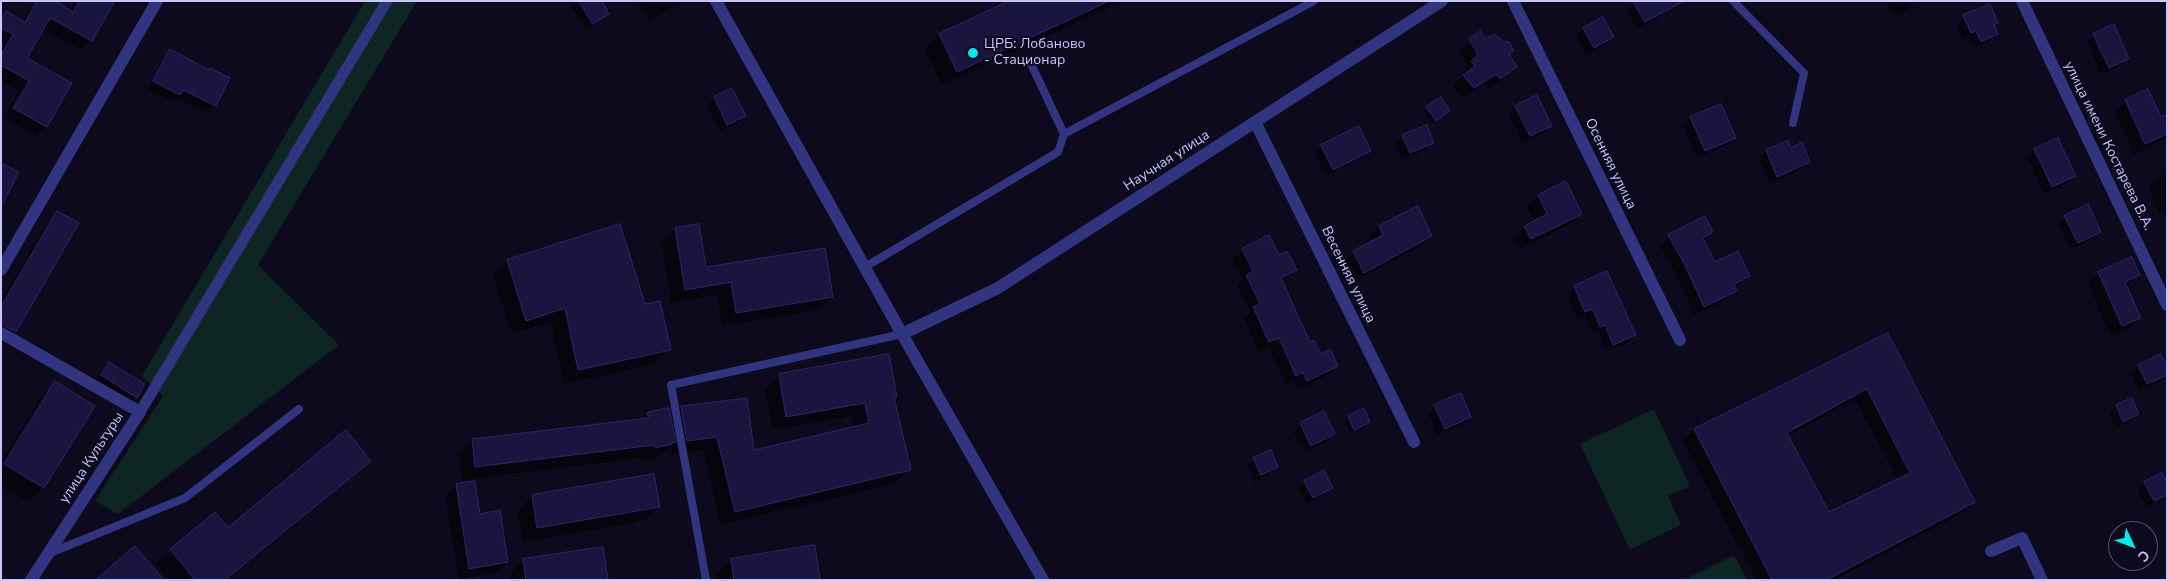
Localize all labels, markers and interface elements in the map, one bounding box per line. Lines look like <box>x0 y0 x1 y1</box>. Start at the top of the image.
place label: ЦРБ: Лобаново - Стационар <box>984 37 1085 70</box>
marker: ЦРБ: Лобаново - Стационар <box>966 46 980 60</box>
street label: улица имени Костарева В.А. <box>2060 59 2156 233</box>
street label: Осенняя улица <box>1581 116 1639 212</box>
street label: Научная улица <box>1121 127 1213 195</box>
street label: Весенняя улица <box>1317 224 1379 326</box>
street label: улица Культуры <box>56 409 128 507</box>
north arrow <box>2108 521 2158 571</box>
text: С <box>2133 546 2154 566</box>

